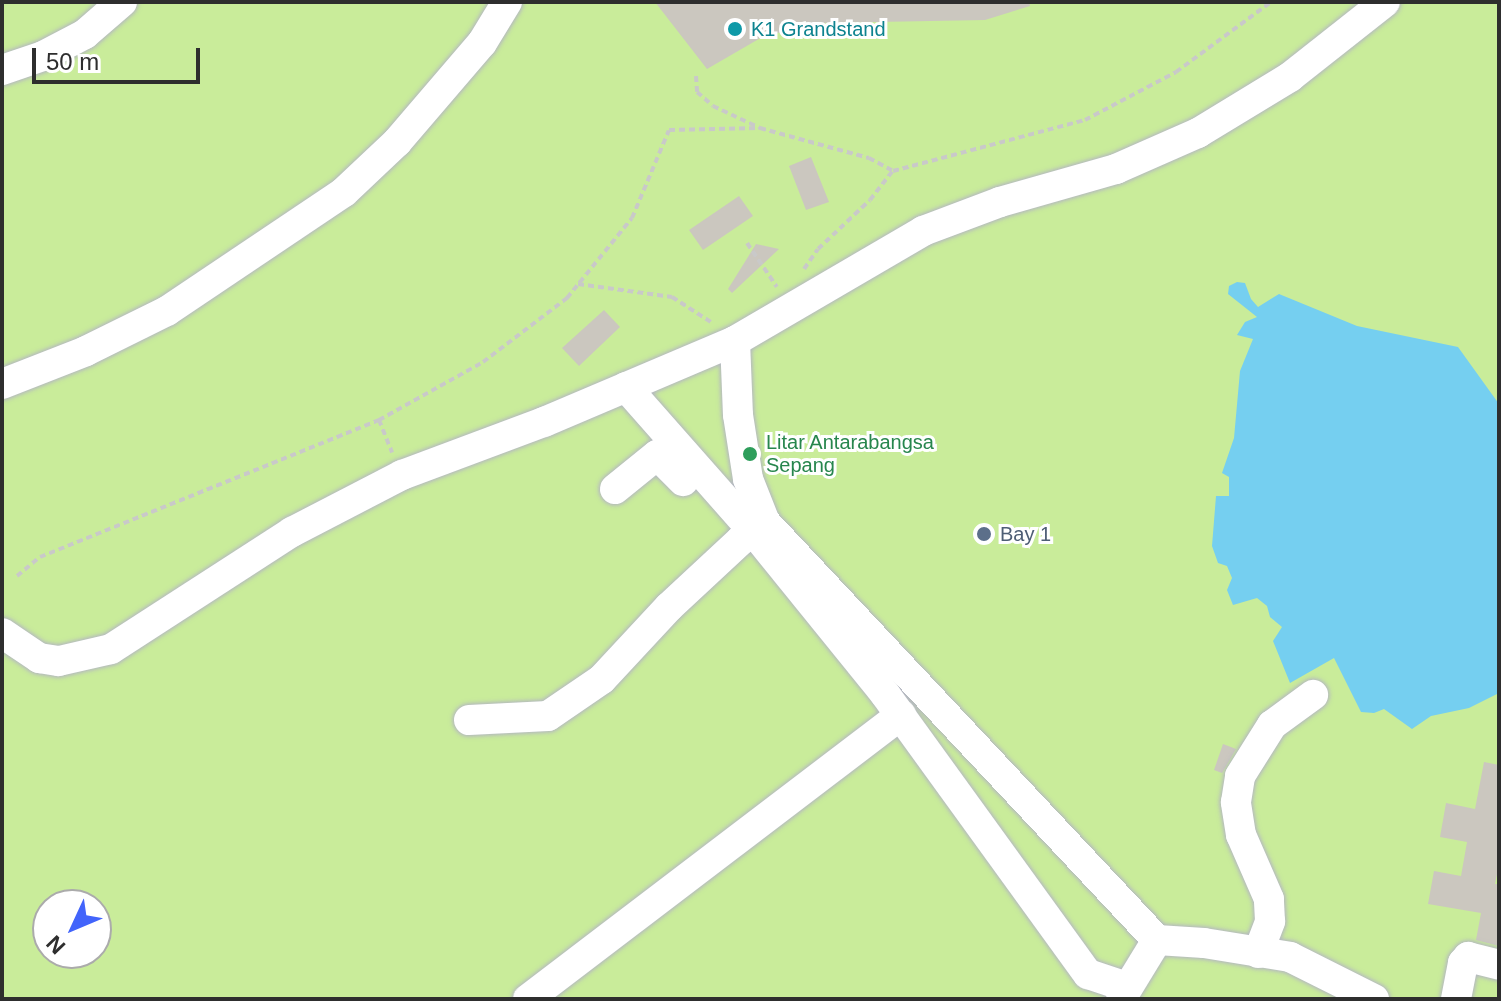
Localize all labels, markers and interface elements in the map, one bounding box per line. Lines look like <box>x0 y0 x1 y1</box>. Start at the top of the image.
place label: K1 Grandstand <box>751 17 886 41</box>
marker: K1 Grandstand <box>726 20 744 38</box>
scale bar <box>36 32 204 82</box>
text: 50 m <box>46 48 99 75</box>
place label: Litar Antarabangsa Sepang <box>766 430 935 477</box>
marker: Litar Antarabangsa Sepang <box>741 445 759 463</box>
place label: Bay 1 <box>1000 522 1051 546</box>
marker: Bay 1 <box>975 525 993 543</box>
north arrow <box>32 889 112 969</box>
text: N <box>41 930 70 959</box>

